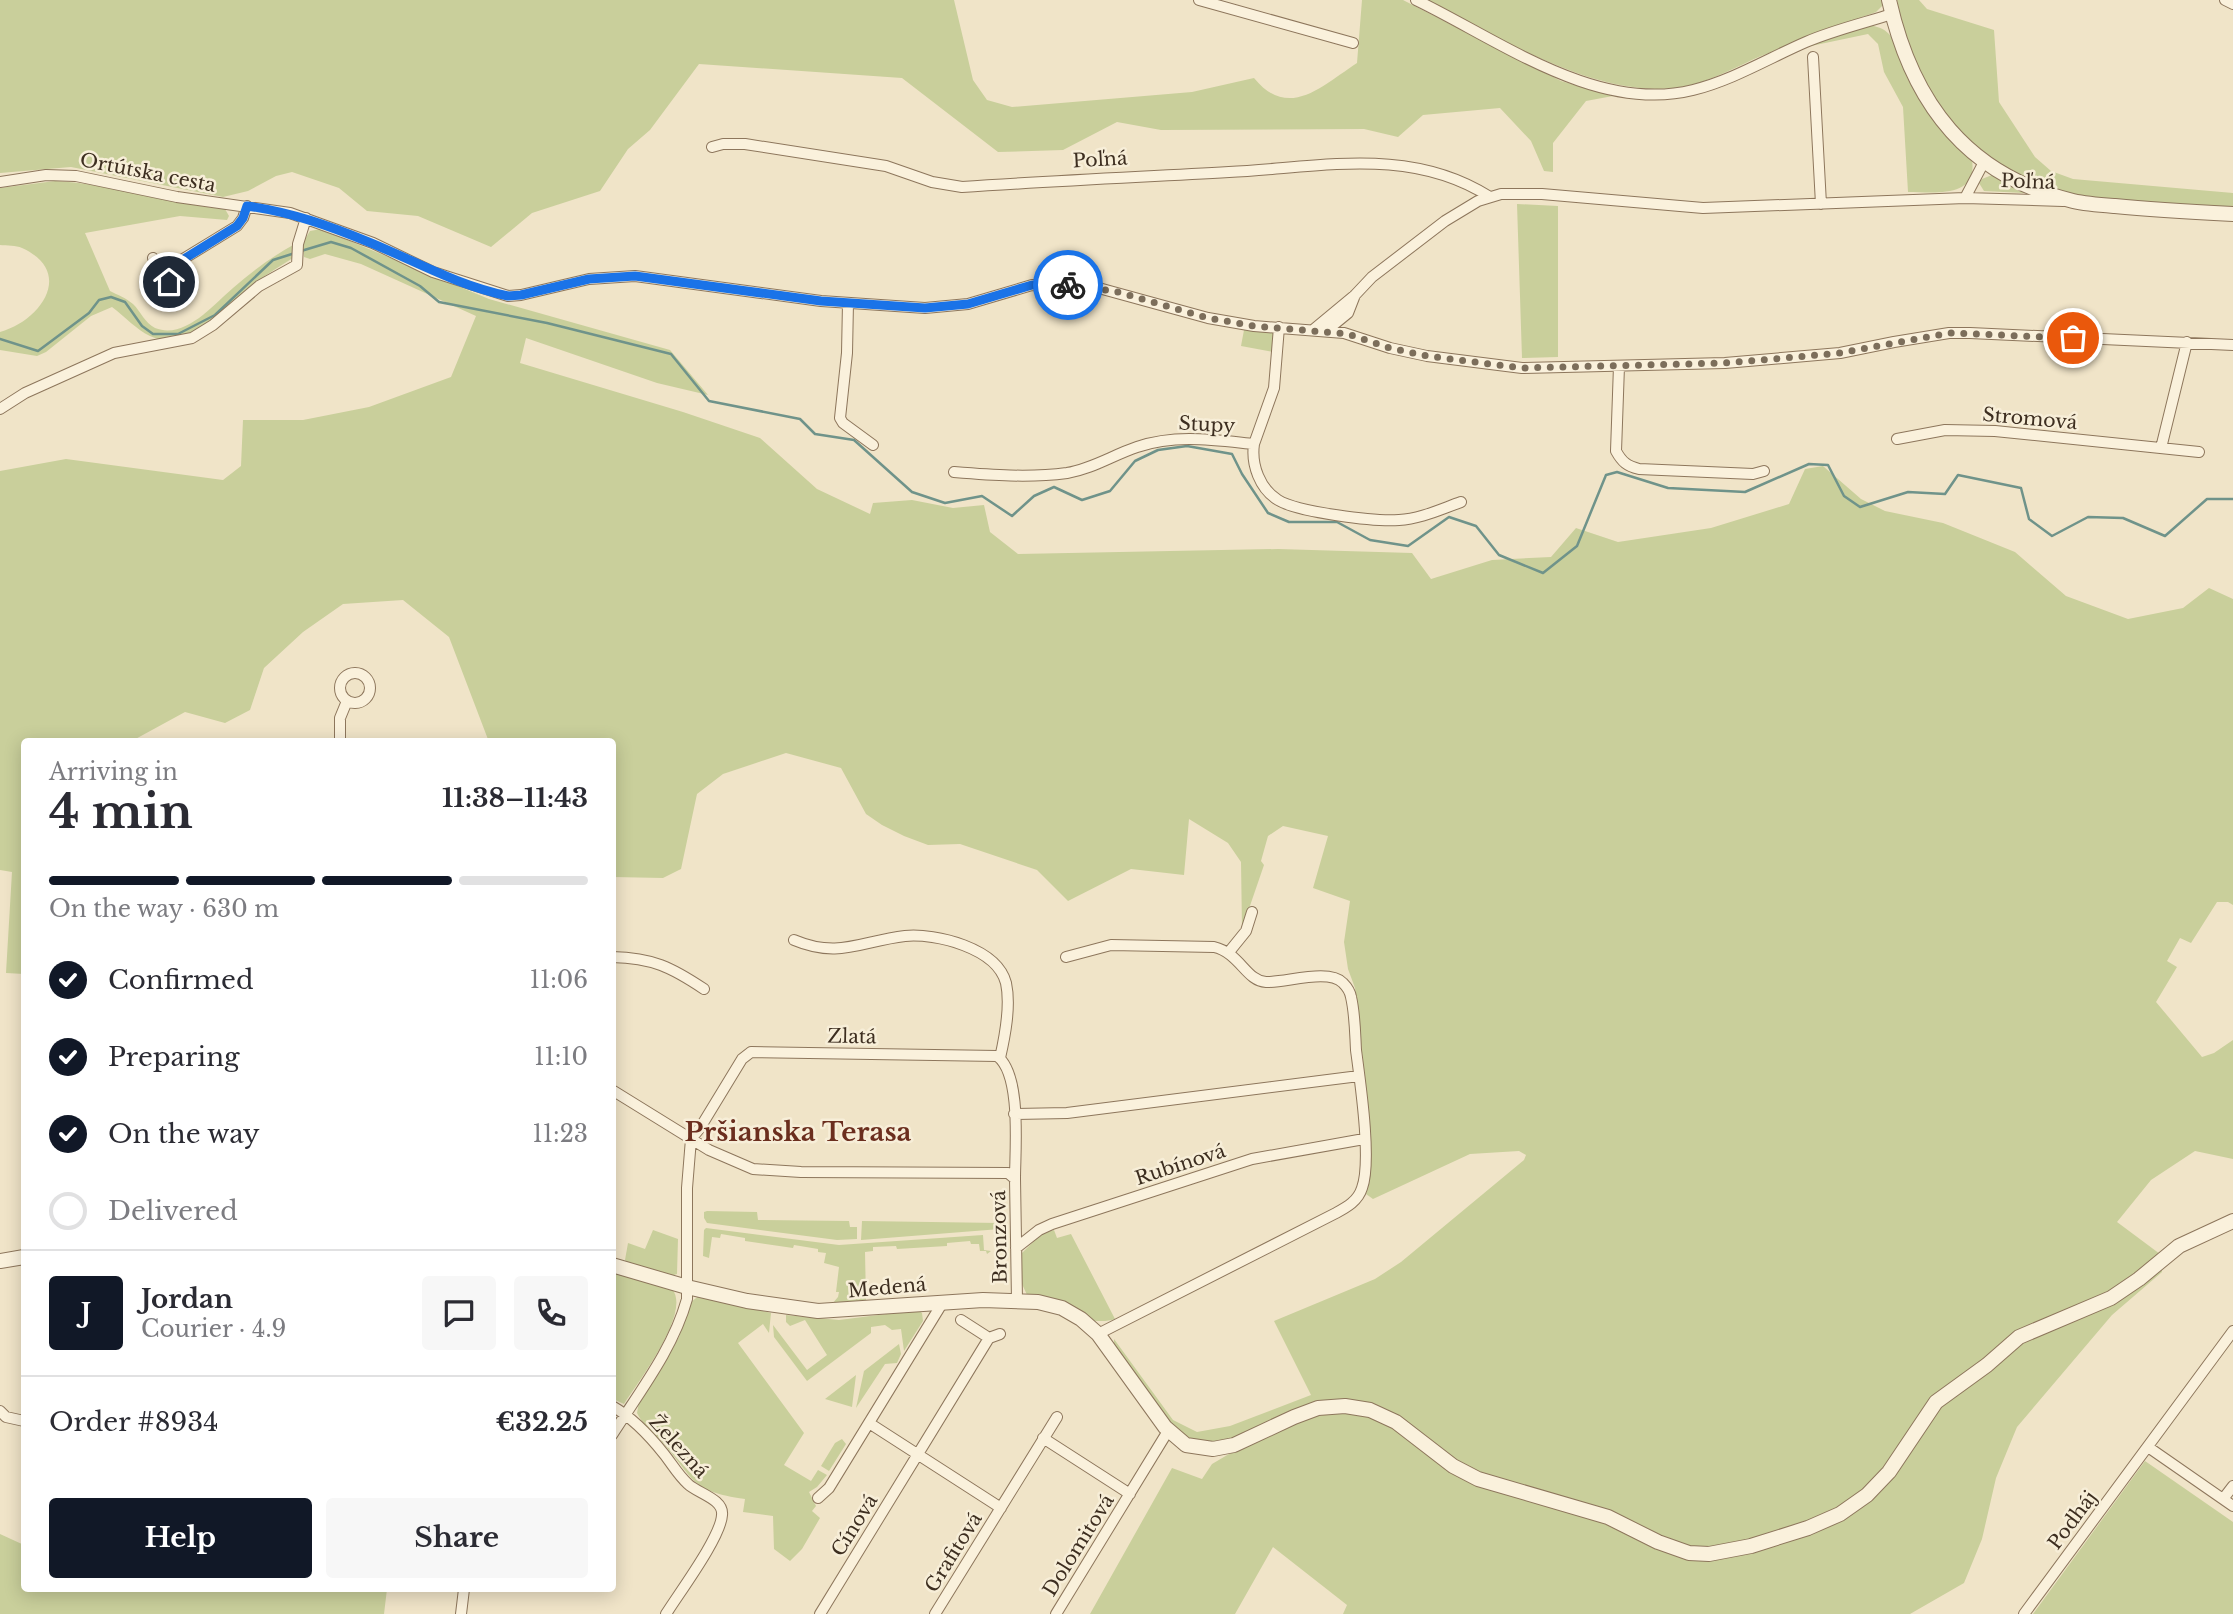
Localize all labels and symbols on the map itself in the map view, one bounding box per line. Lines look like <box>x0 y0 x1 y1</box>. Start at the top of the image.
street label: Poľná <box>1072 147 1128 172</box>
street label: Ortútska cesta <box>78 148 218 197</box>
street label: Poľná <box>2000 169 2056 194</box>
courier <box>1033 250 1103 320</box>
pin <box>139 252 199 312</box>
pin <box>2043 308 2103 368</box>
street label: Stromová <box>1982 403 2079 434</box>
street label: Stupy <box>1178 412 1236 437</box>
street label: Zlatá <box>827 1025 877 1048</box>
district label: Pršianska Terasa <box>685 1116 912 1148</box>
street label: Rubínová <box>1132 1139 1229 1190</box>
street label: Bronzová <box>987 1190 1012 1284</box>
street label: Medená <box>847 1273 928 1302</box>
street label: Železná <box>644 1410 713 1483</box>
street label: Podháj <box>2043 1487 2102 1554</box>
street label: Cínová <box>826 1490 883 1561</box>
street label: Dolomitová <box>1038 1490 1119 1600</box>
street label: Grafitová <box>920 1508 987 1596</box>

